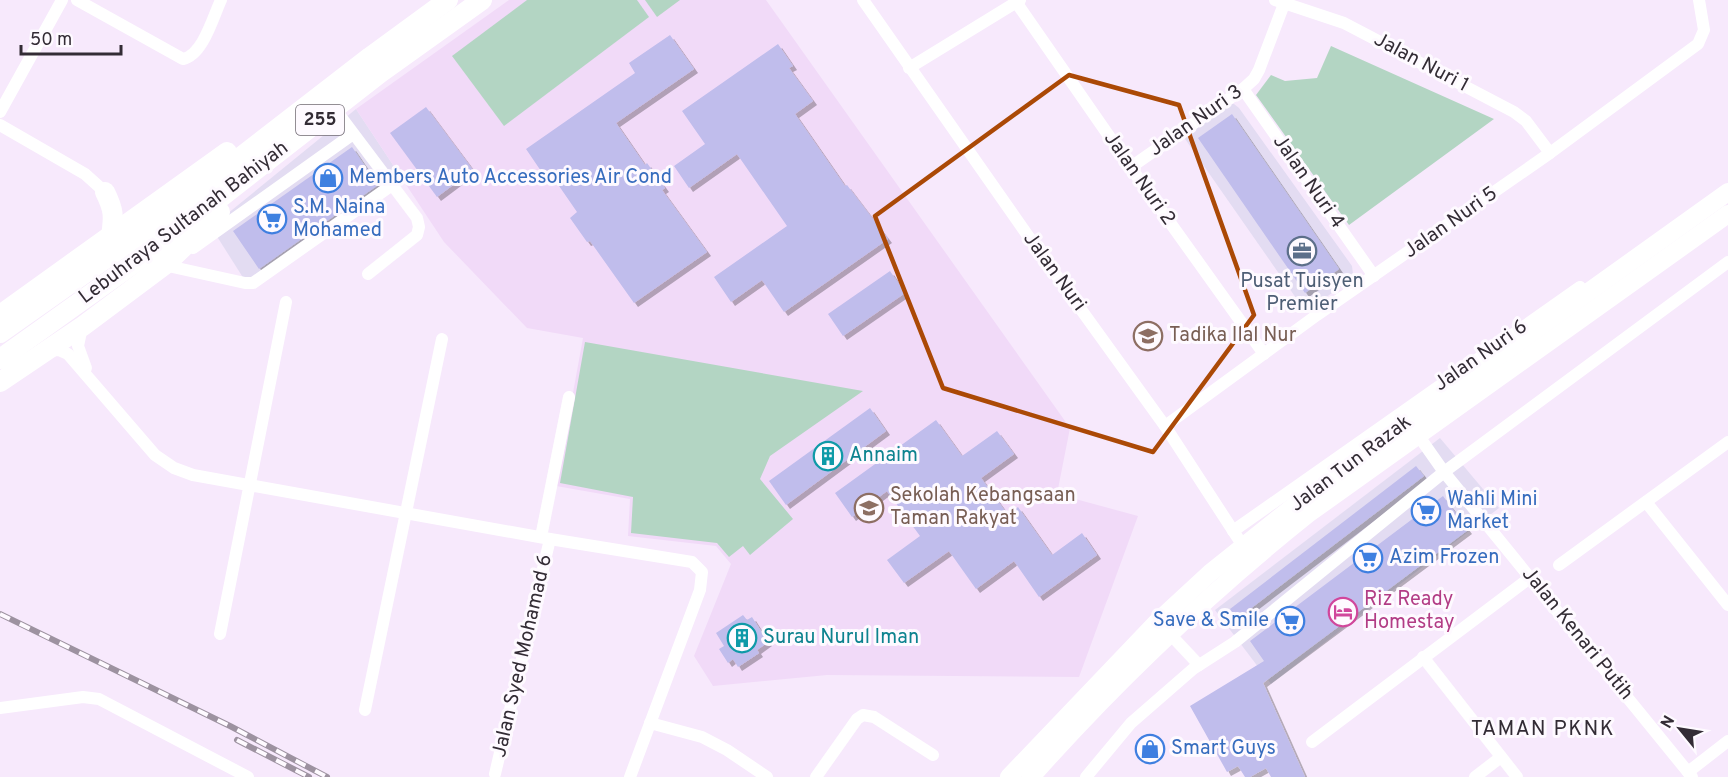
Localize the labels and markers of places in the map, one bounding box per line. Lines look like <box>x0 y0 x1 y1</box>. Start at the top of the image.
shop icon: Members Auto Accessories Air Cond <box>312 162 344 194</box>
place label: Members Auto Accessories Air Cond <box>349 165 672 191</box>
place label: S.M. Naina Mohamed <box>293 195 385 244</box>
supermarket icon: S.M. Naina Mohamed <box>256 203 288 235</box>
office icon: Pusat Tuisyen Premier <box>1286 235 1318 267</box>
place label: Pusat Tuisyen Premier <box>1240 269 1364 318</box>
school or university icon: Tadika Ilal Nur <box>1132 320 1164 352</box>
place label: Tadika Ilal Nur <box>1169 323 1297 349</box>
building icon: Annaim <box>812 440 844 472</box>
place label: Annaim <box>849 443 918 469</box>
place label: Sekolah Kebangsaan Taman Rakyat <box>890 483 1076 532</box>
place label: Wahli Mini Market <box>1447 487 1538 536</box>
school or university icon: Sekolah Kebangsaan Taman Rakyat <box>853 492 885 524</box>
supermarket icon: Wahli Mini Market <box>1410 495 1442 527</box>
supermarket icon: Azim Frozen <box>1352 542 1384 574</box>
place label: Azim Frozen <box>1389 545 1500 571</box>
place label: Riz Ready Homestay <box>1364 587 1455 636</box>
hotel icon: Riz Ready Homestay <box>1327 596 1359 628</box>
supermarket icon: Save & Smile <box>1274 605 1306 637</box>
place label: Save & Smile <box>1153 608 1269 634</box>
building icon: Surau Nurul Iman <box>726 622 758 654</box>
place label: Surau Nurul Iman <box>763 625 919 651</box>
shop icon: Smart Guys <box>1134 733 1166 765</box>
place label: Smart Guys <box>1171 736 1276 762</box>

